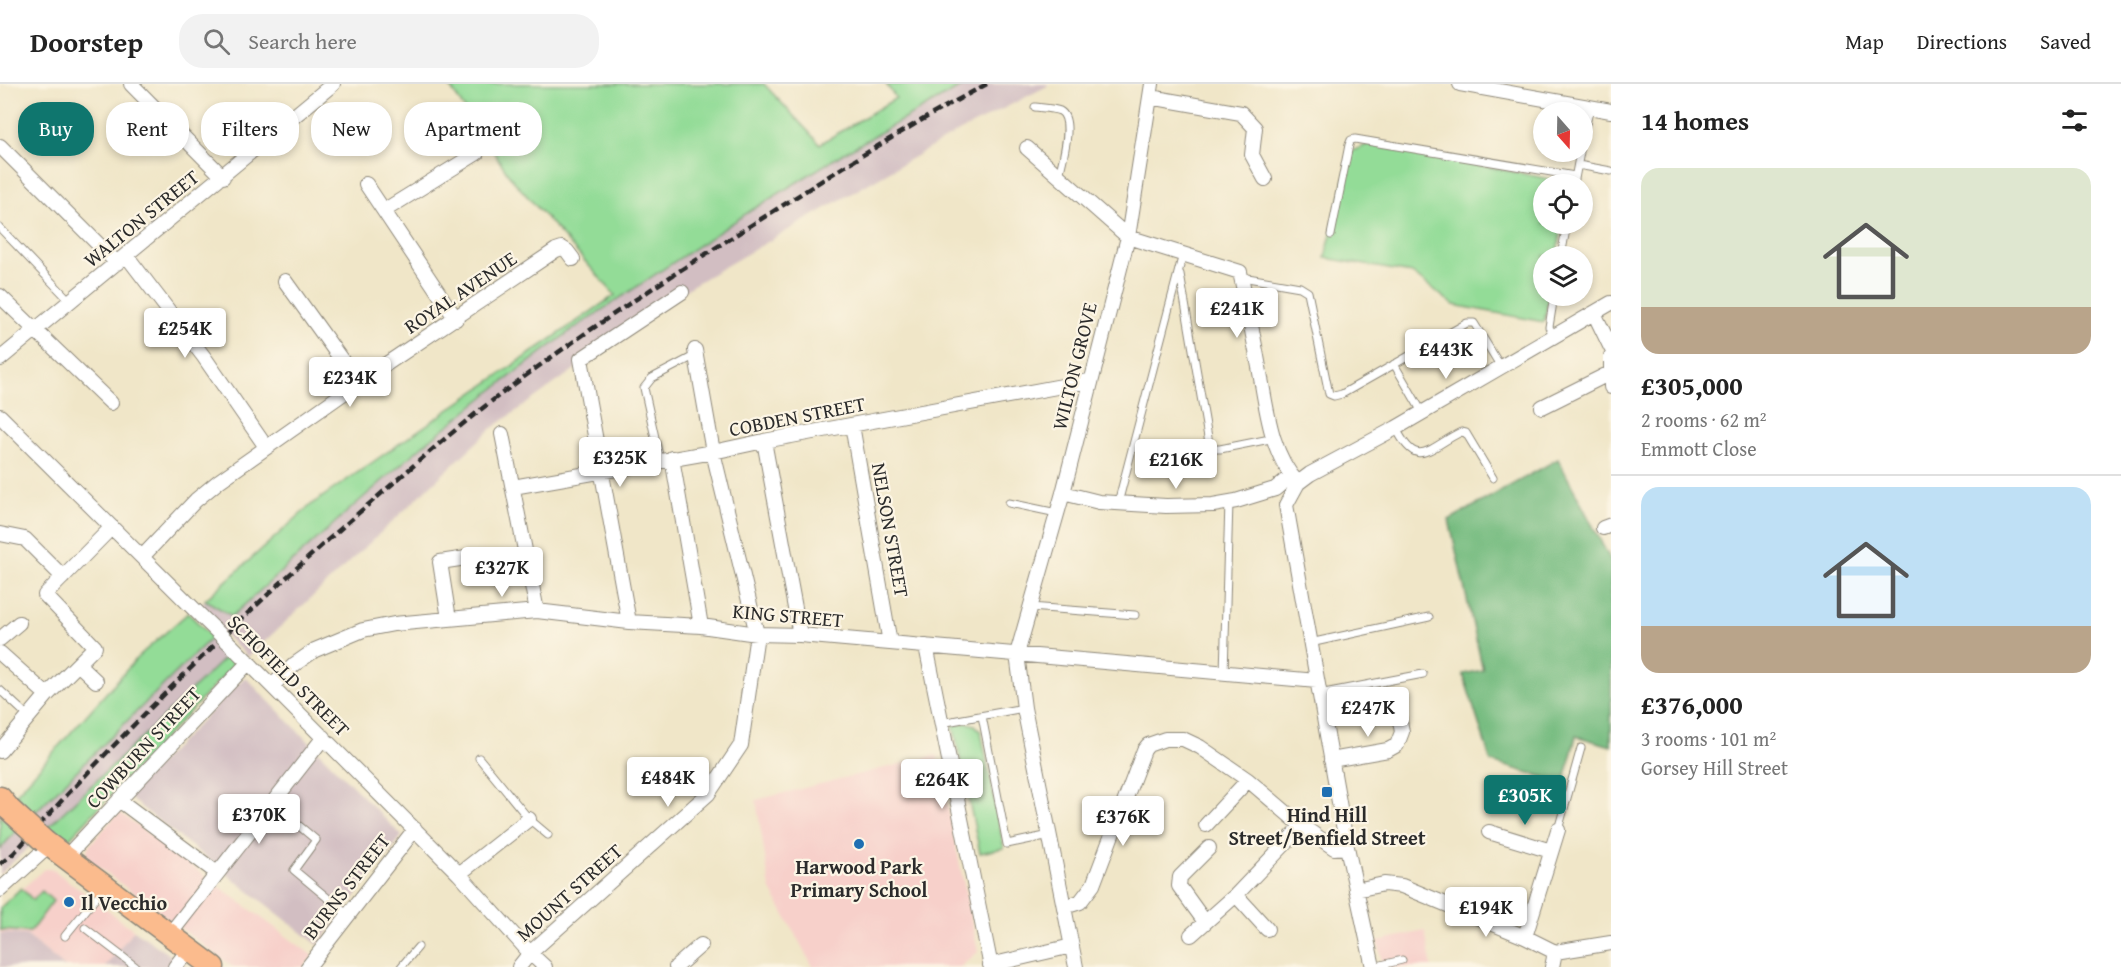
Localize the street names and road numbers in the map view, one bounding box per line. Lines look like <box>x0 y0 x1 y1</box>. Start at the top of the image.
street label: WALTON STREET <box>77 162 205 274</box>
street label: ROYAL AVENUE <box>398 244 522 340</box>
street label: WILTON GROVE <box>1044 299 1104 433</box>
street label: COBDEN STREET <box>726 389 868 443</box>
street label: NELSON STREET <box>865 460 917 600</box>
street label: KING STREET <box>731 596 845 634</box>
street label: SCHOFIELD STREET <box>221 607 357 743</box>
street label: COWBURN STREET <box>79 680 207 814</box>
street label: BURNS STREET <box>295 827 397 945</box>
street label: MOUNT STREET <box>509 836 629 948</box>

